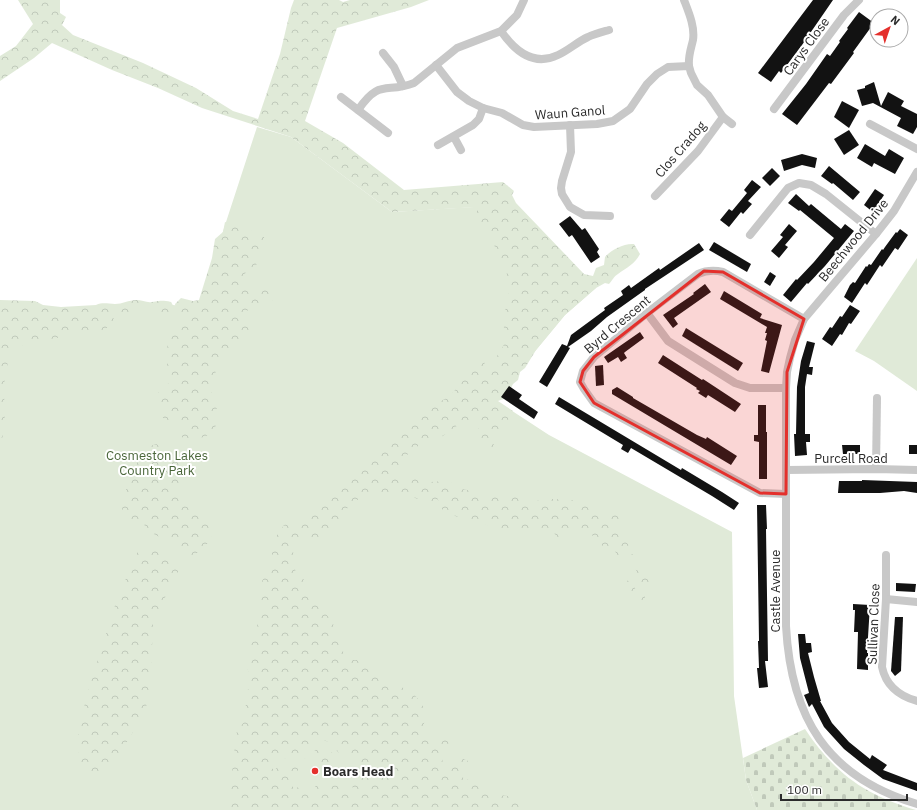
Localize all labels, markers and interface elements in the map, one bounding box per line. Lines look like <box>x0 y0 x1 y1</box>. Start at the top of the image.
north arrow <box>869 8 909 48</box>
text: N <box>888 12 903 28</box>
street label: Carys Close <box>780 14 833 79</box>
street label: Waun Ganol <box>534 102 606 123</box>
street label: Clos Cradog <box>651 117 710 181</box>
street label: Beechwood Drive <box>815 195 892 285</box>
street label: Byrd Crescent <box>580 292 654 357</box>
park label: Cosmeston Lakes Country Park <box>106 447 208 479</box>
street label: Purcell Road <box>814 450 888 467</box>
street label: Castle Avenue <box>767 550 784 632</box>
street label: Sullivan Close <box>864 583 883 665</box>
place label: Boars Head <box>323 763 393 780</box>
marker: Boars Head <box>310 766 320 776</box>
scale bar <box>781 776 907 802</box>
text: 100 m <box>787 782 822 797</box>

